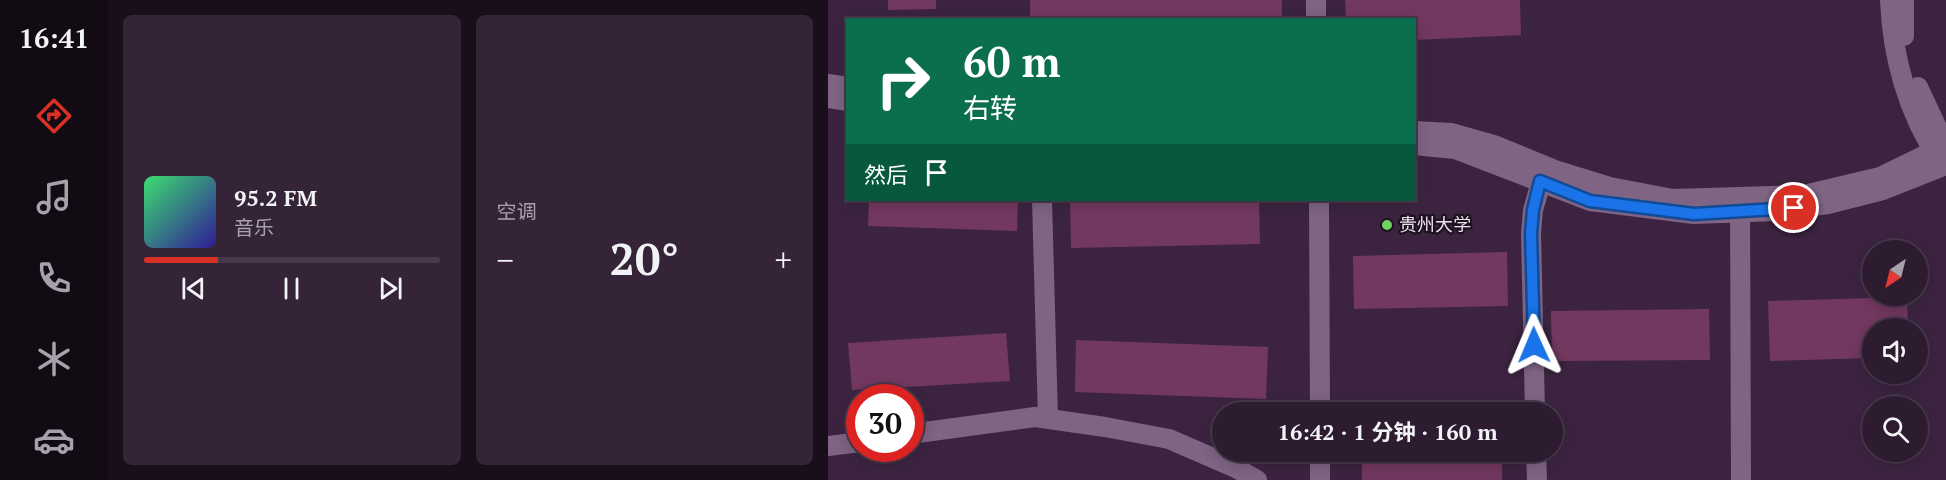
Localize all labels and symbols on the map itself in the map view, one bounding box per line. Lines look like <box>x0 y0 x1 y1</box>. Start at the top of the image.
pin <box>1768 182 1819 233</box>
place label: 贵州大学 <box>1399 212 1471 236</box>
marker: 贵州大学 <box>1380 218 1394 232</box>
north arrow <box>1862 240 1928 306</box>
position arrow <box>1502 313 1566 377</box>
speed limit sign: 30 <box>846 384 924 462</box>

